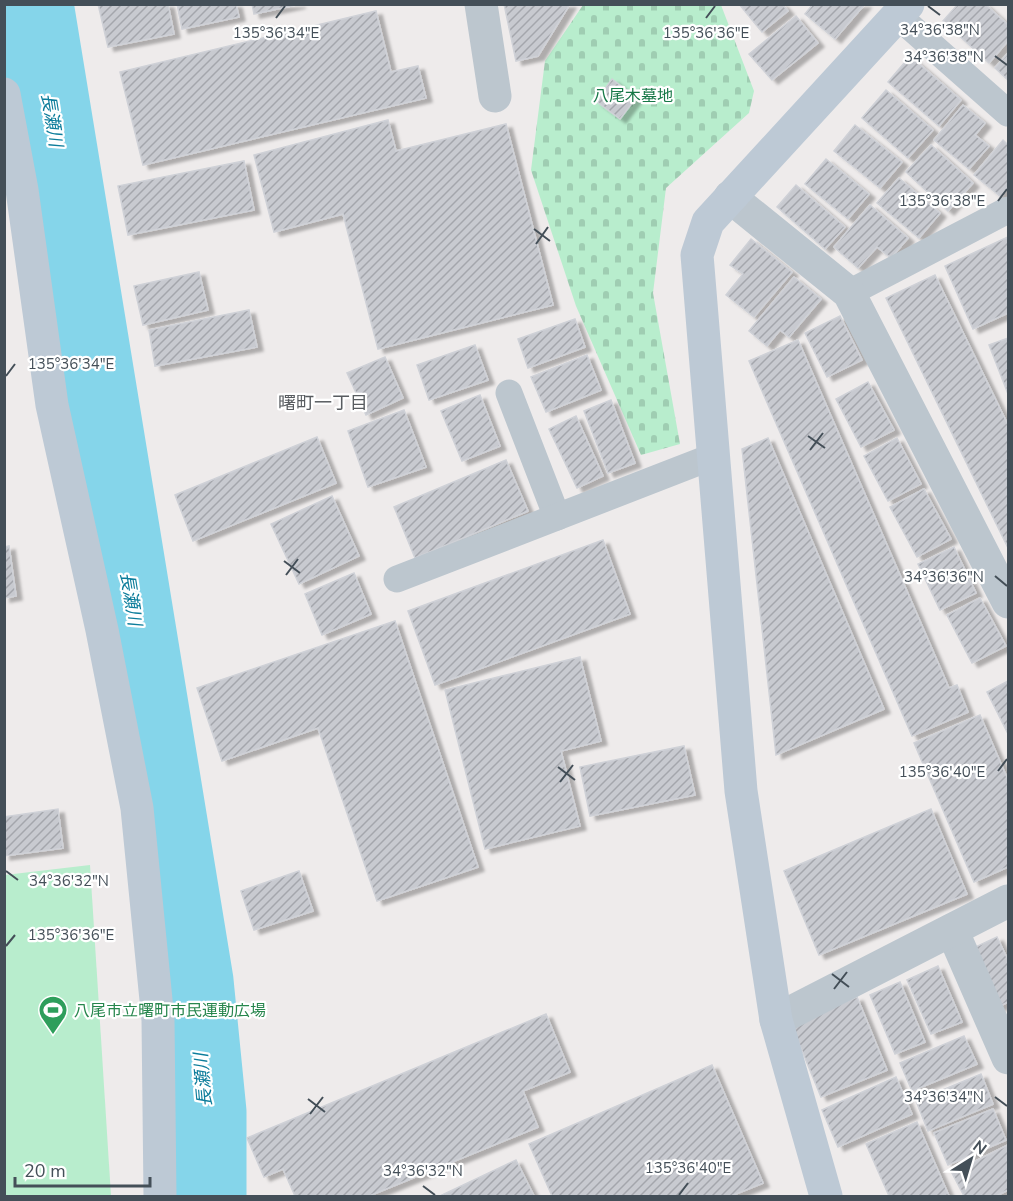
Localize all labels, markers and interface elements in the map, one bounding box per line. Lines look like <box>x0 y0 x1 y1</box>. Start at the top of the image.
text: 34°36'38"N <box>900 20 980 40</box>
text: 135°36'34"E <box>233 23 319 43</box>
text: 135°36'36"E <box>663 23 749 43</box>
text: 34°36'38"N <box>904 47 984 67</box>
park label: 八尾木墓地 <box>593 85 673 107</box>
water label: 長瀬川 <box>36 91 68 151</box>
text: 135°36'38"E <box>899 191 985 211</box>
text: 135°36'34"E <box>28 354 114 374</box>
district label: 曙町一丁目 <box>278 391 368 415</box>
text: 34°36'36"N <box>904 567 984 587</box>
water label: 長瀬川 <box>115 570 147 630</box>
text: 135°36'40"E <box>899 762 985 782</box>
text: 34°36'32"N <box>29 871 109 891</box>
text: 135°36'36"E <box>28 925 114 945</box>
sports icon: 八尾市立曙町市民運動広場 <box>37 994 69 1036</box>
place label: 八尾市立曙町市民運動広場 <box>74 1000 266 1022</box>
water label: 長瀬川 <box>189 1050 217 1108</box>
text: 34°36'34"N <box>904 1087 984 1107</box>
north arrow <box>941 1129 1001 1189</box>
text: N <box>968 1135 991 1160</box>
scale bar <box>15 1150 150 1188</box>
text: 135°36'40"E <box>645 1158 731 1178</box>
text: 20 m <box>24 1159 66 1183</box>
text: 34°36'32"N <box>383 1161 463 1181</box>

